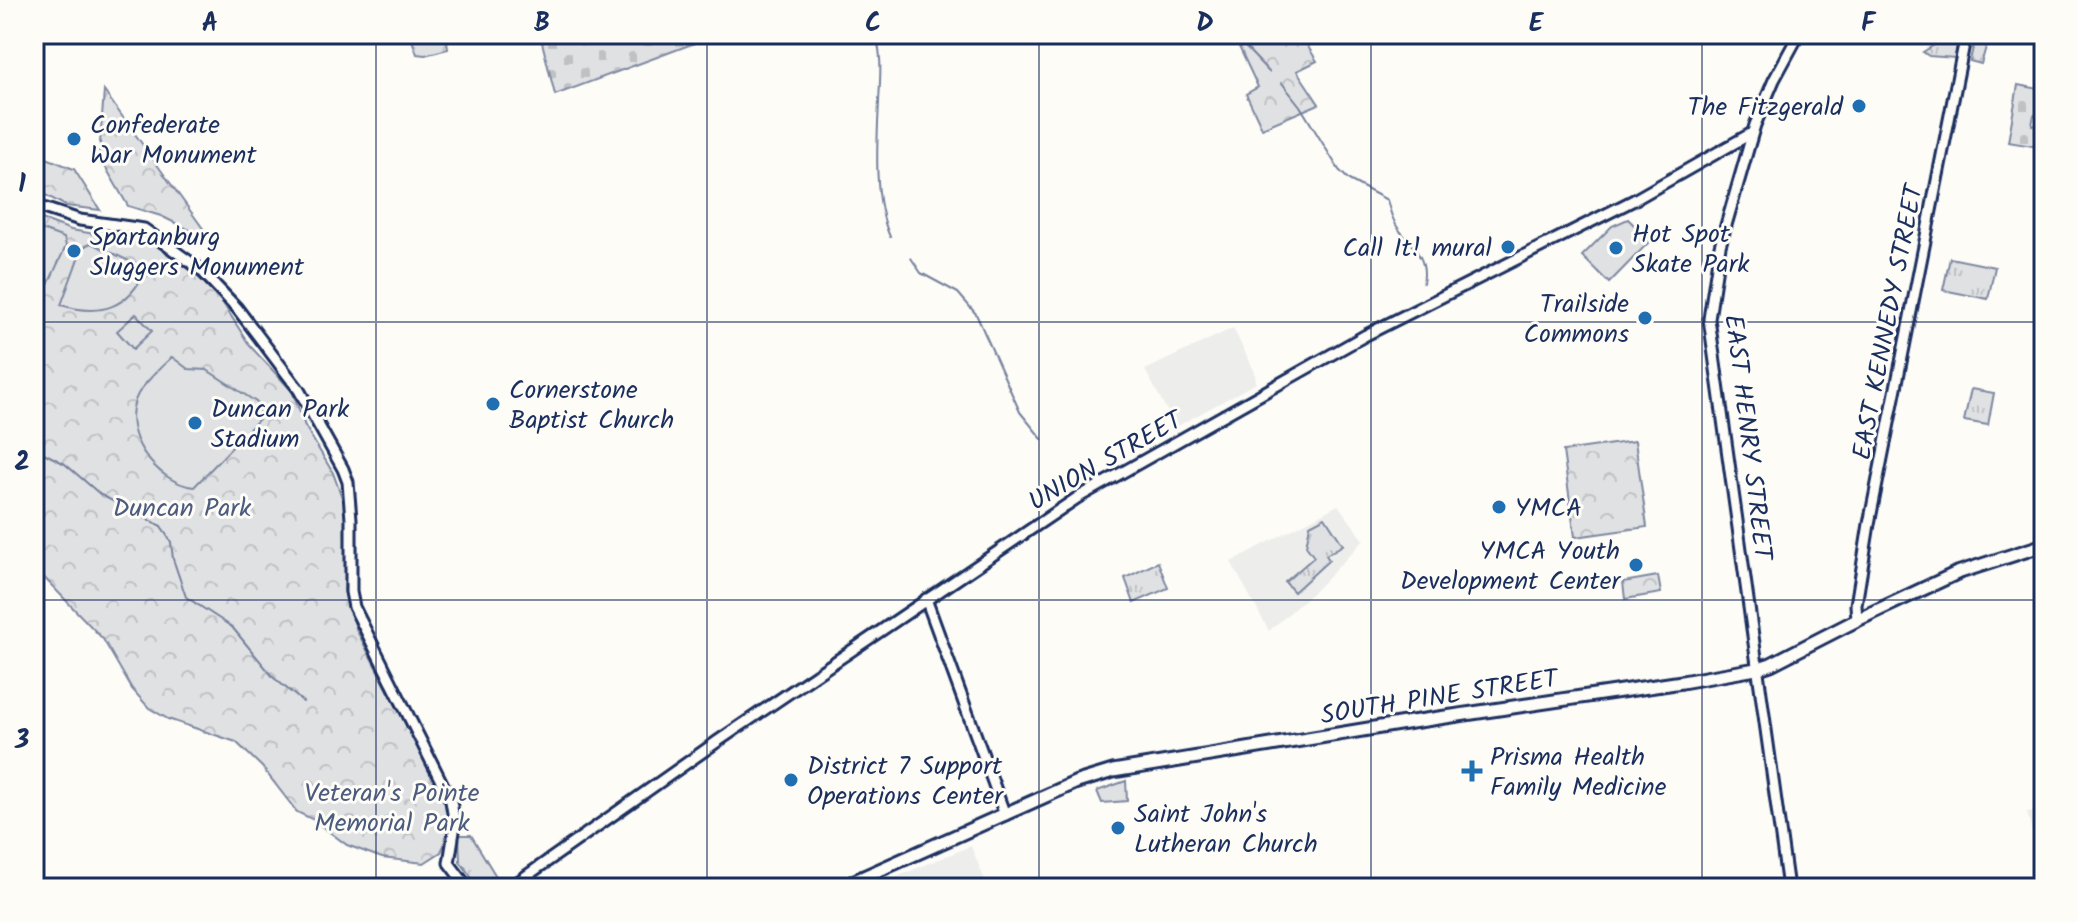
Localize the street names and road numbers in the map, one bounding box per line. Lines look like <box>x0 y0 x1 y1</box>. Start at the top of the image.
street label: EAST KENNEDY STREET <box>1842 179 1937 464</box>
street label: EAST HENRY STREET <box>1711 312 1783 565</box>
street label: UNION STREET <box>1021 399 1193 523</box>
street label: SOUTH PINE STREET <box>1318 658 1563 737</box>

